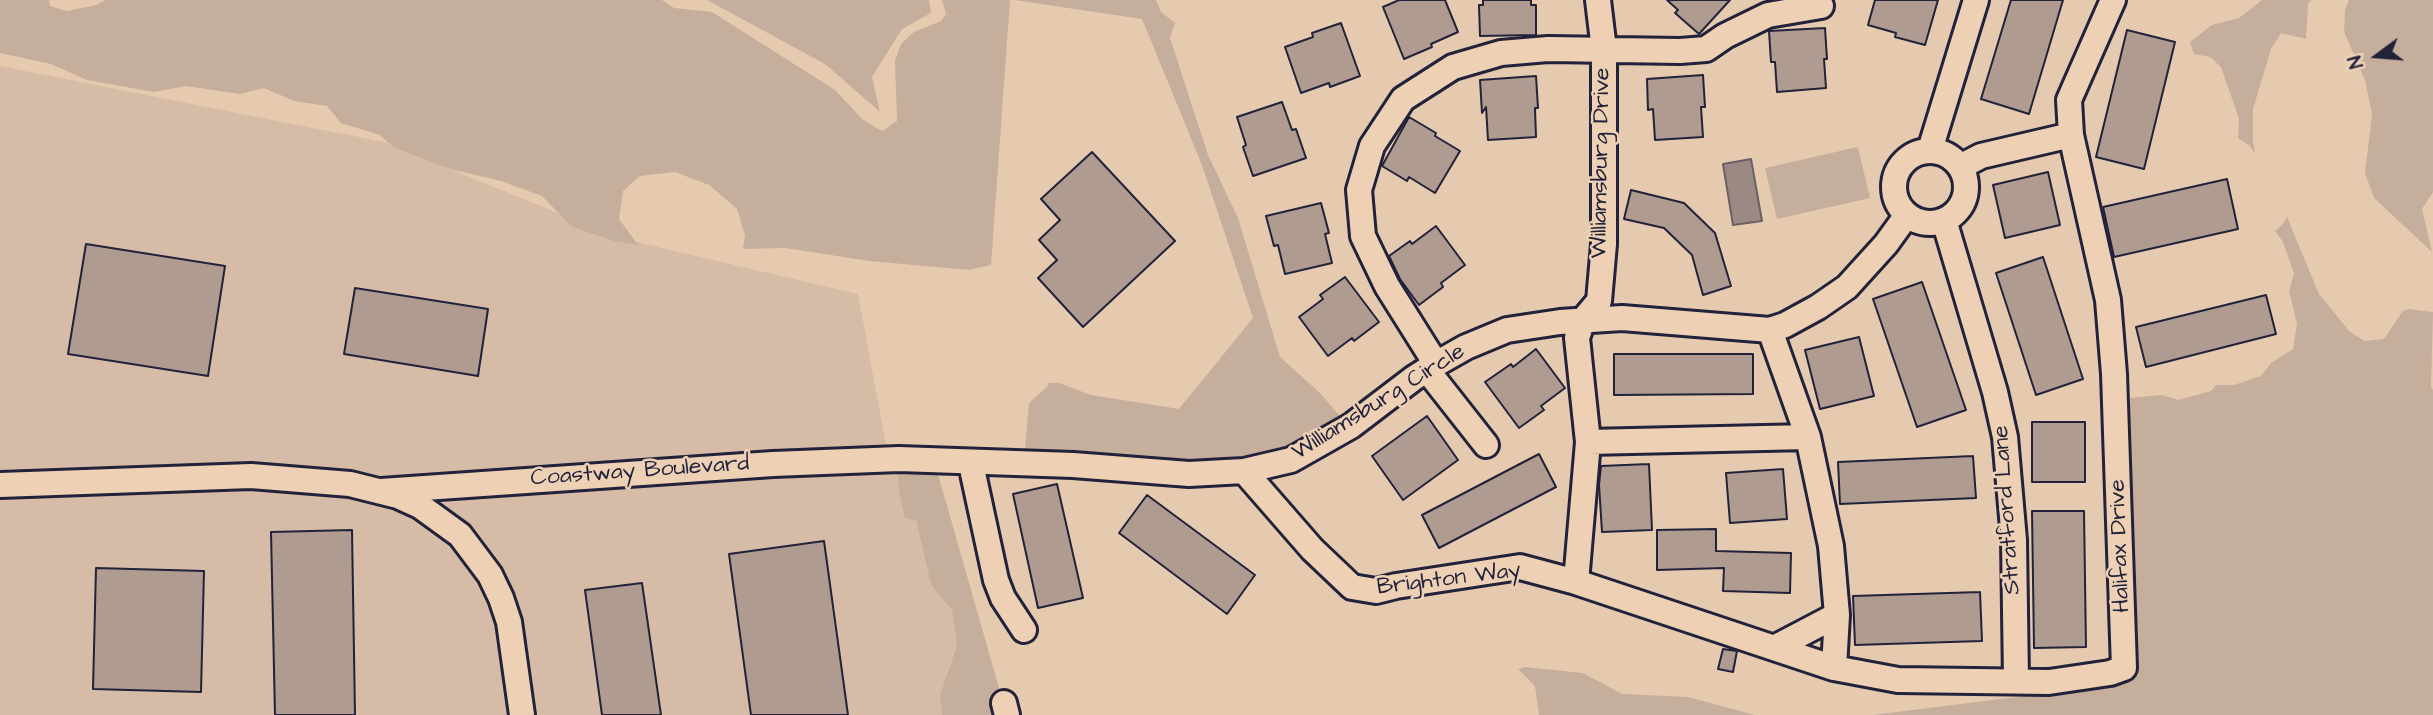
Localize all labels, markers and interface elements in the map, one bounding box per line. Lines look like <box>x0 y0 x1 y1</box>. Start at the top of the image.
north arrow <box>2342 21 2412 91</box>
text: N <box>2342 52 2371 71</box>
street label: Williamsburg Drive <box>1587 67 1617 259</box>
street label: Williamsburg Circle <box>1288 339 1470 467</box>
street label: Stratford Lane <box>1988 424 2028 596</box>
street label: Coastway Boulevard <box>530 451 750 493</box>
street label: Halifax Drive <box>2105 479 2137 613</box>
street label: Brighton Way <box>1376 557 1522 603</box>

